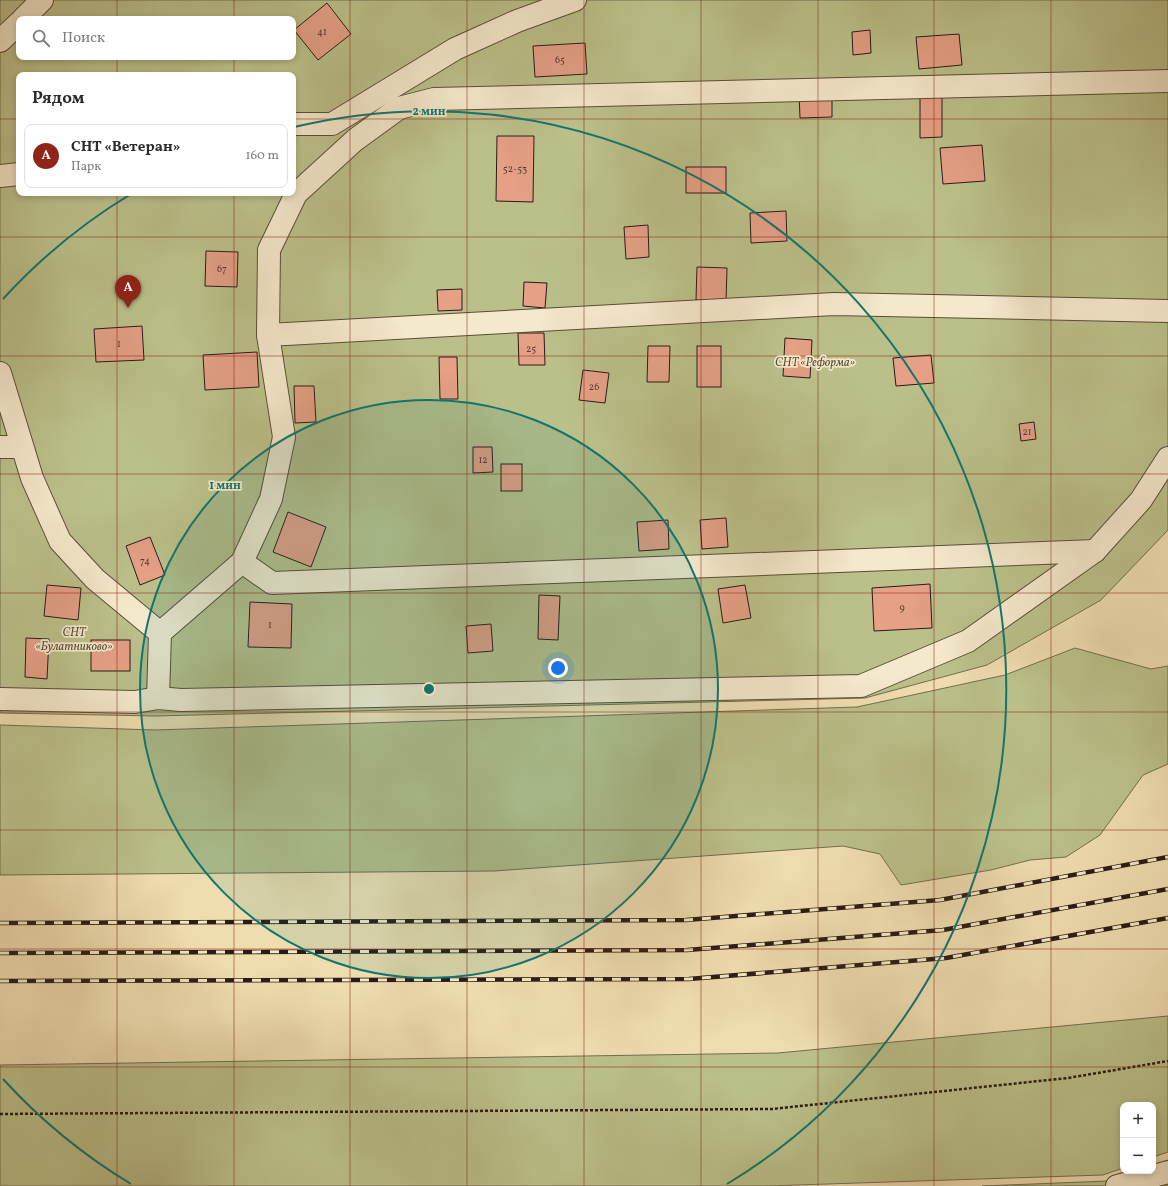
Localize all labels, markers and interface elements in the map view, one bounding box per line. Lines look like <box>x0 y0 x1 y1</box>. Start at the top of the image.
search box <box>16 16 296 60</box>
house number: 41 <box>317 25 327 39</box>
icon: search <box>30 27 52 49</box>
text: Поиск <box>62 28 105 49</box>
house number: 65 <box>555 53 565 67</box>
text: Рядом <box>32 87 85 110</box>
text: 2 мин <box>412 104 446 120</box>
text: СНТ «Ветеран» <box>71 137 180 158</box>
text: A <box>41 147 51 165</box>
text: 160 m <box>245 147 279 165</box>
text: Парк <box>71 158 101 176</box>
house number: 52-53 <box>503 162 527 176</box>
house number: 67 <box>217 262 227 276</box>
pin: A <box>115 275 141 308</box>
house number: 1 <box>117 337 121 351</box>
house number: 25 <box>526 342 536 356</box>
park label: СНТ «Реформа» <box>775 355 855 371</box>
house number: 26 <box>589 380 599 394</box>
house number: 21 <box>1022 425 1032 439</box>
house number: 12 <box>478 453 488 467</box>
text: 1 мин <box>209 478 241 494</box>
house number: 74 <box>140 554 150 568</box>
house number: 9 <box>899 601 905 615</box>
house number: 1 <box>268 618 272 632</box>
park label: СНТ «Булатниково» <box>36 625 112 655</box>
your location <box>548 658 568 678</box>
centre of rings <box>422 682 436 696</box>
map controls <box>1120 1102 1156 1174</box>
button: + <box>1120 1102 1156 1138</box>
button: − <box>1120 1138 1156 1174</box>

